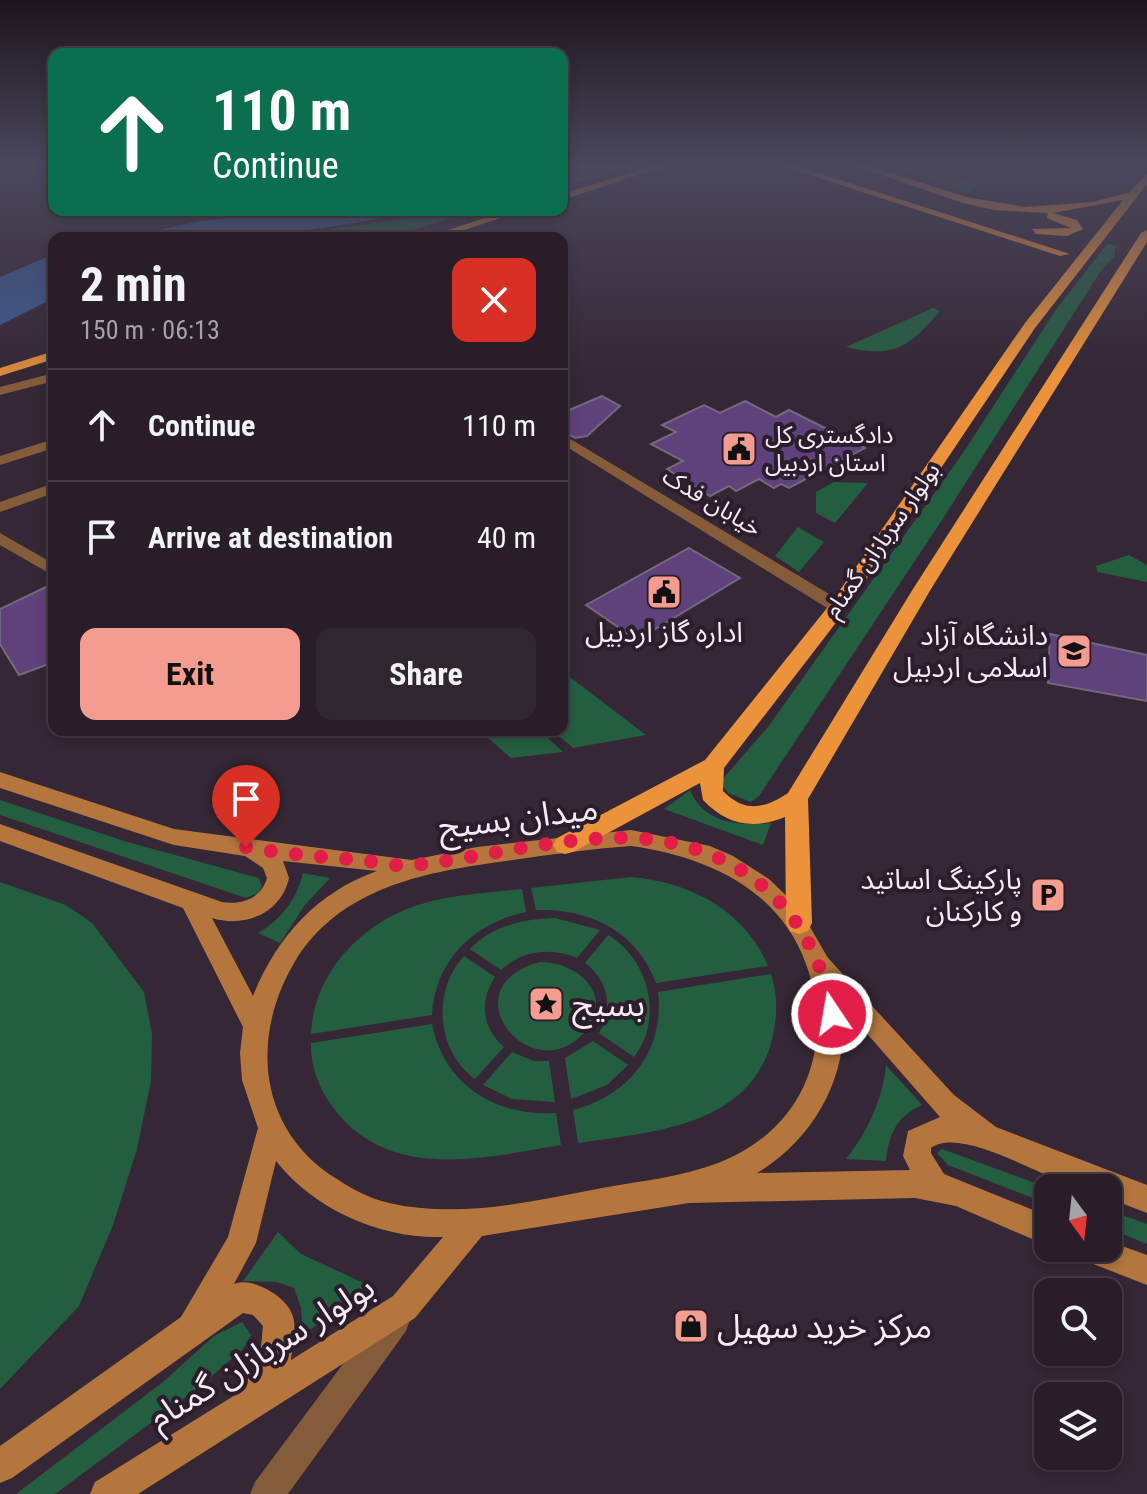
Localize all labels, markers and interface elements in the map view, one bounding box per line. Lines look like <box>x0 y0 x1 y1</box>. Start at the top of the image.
text: 110 m <box>212 78 351 144</box>
icon: ahead <box>80 80 184 184</box>
text: Continue <box>212 145 339 187</box>
text: 2 min <box>80 256 187 313</box>
button: close <box>452 258 536 342</box>
text: 150 m · 06:13 <box>80 315 220 345</box>
icon: ahead <box>80 403 124 447</box>
text: Continue <box>148 408 255 443</box>
text: 110 m <box>462 408 536 443</box>
place label: دادگستری کل استان اردبیل <box>765 421 894 477</box>
public building icon: دادگستری کل استان اردبیل <box>720 430 758 468</box>
street label: بولوار سربازان گمنام <box>818 457 949 625</box>
street label: خیابان فدک <box>658 462 766 542</box>
icon: arrive <box>80 515 124 559</box>
text: Arrive at destination <box>148 520 393 555</box>
text: 40 m <box>477 520 536 555</box>
public building icon: اداره گاز اردبیل <box>645 573 683 611</box>
place label: اداره گاز اردبیل <box>585 616 743 649</box>
place label: دانشگاه آزاد اسلامی اردبیل <box>893 619 1048 684</box>
button: Exit <box>80 628 300 720</box>
button: Share <box>316 628 536 720</box>
school or university icon: دانشگاه آزاد اسلامی اردبیل <box>1055 632 1093 670</box>
pin <box>212 765 280 847</box>
icon: arrive <box>224 777 268 821</box>
street label: میدان بسیج <box>436 787 601 852</box>
place label: پارکینگ اساتید و کارکنان <box>861 863 1022 928</box>
parking icon: پارکینگ اساتید و کارکنان <box>1029 876 1067 914</box>
position arrow <box>790 972 874 1056</box>
place label: بسیج <box>572 984 645 1029</box>
place icon: بسیج <box>527 985 565 1023</box>
north arrow <box>1034 1174 1122 1262</box>
map controls <box>1034 1174 1122 1470</box>
street label: بولوار سربازان گمنام <box>141 1266 385 1443</box>
button: search <box>1034 1278 1122 1366</box>
place label: مرکز خرید سهیل <box>717 1306 932 1346</box>
shop icon: مرکز خرید سهیل <box>672 1307 710 1345</box>
button: layers <box>1034 1382 1122 1470</box>

